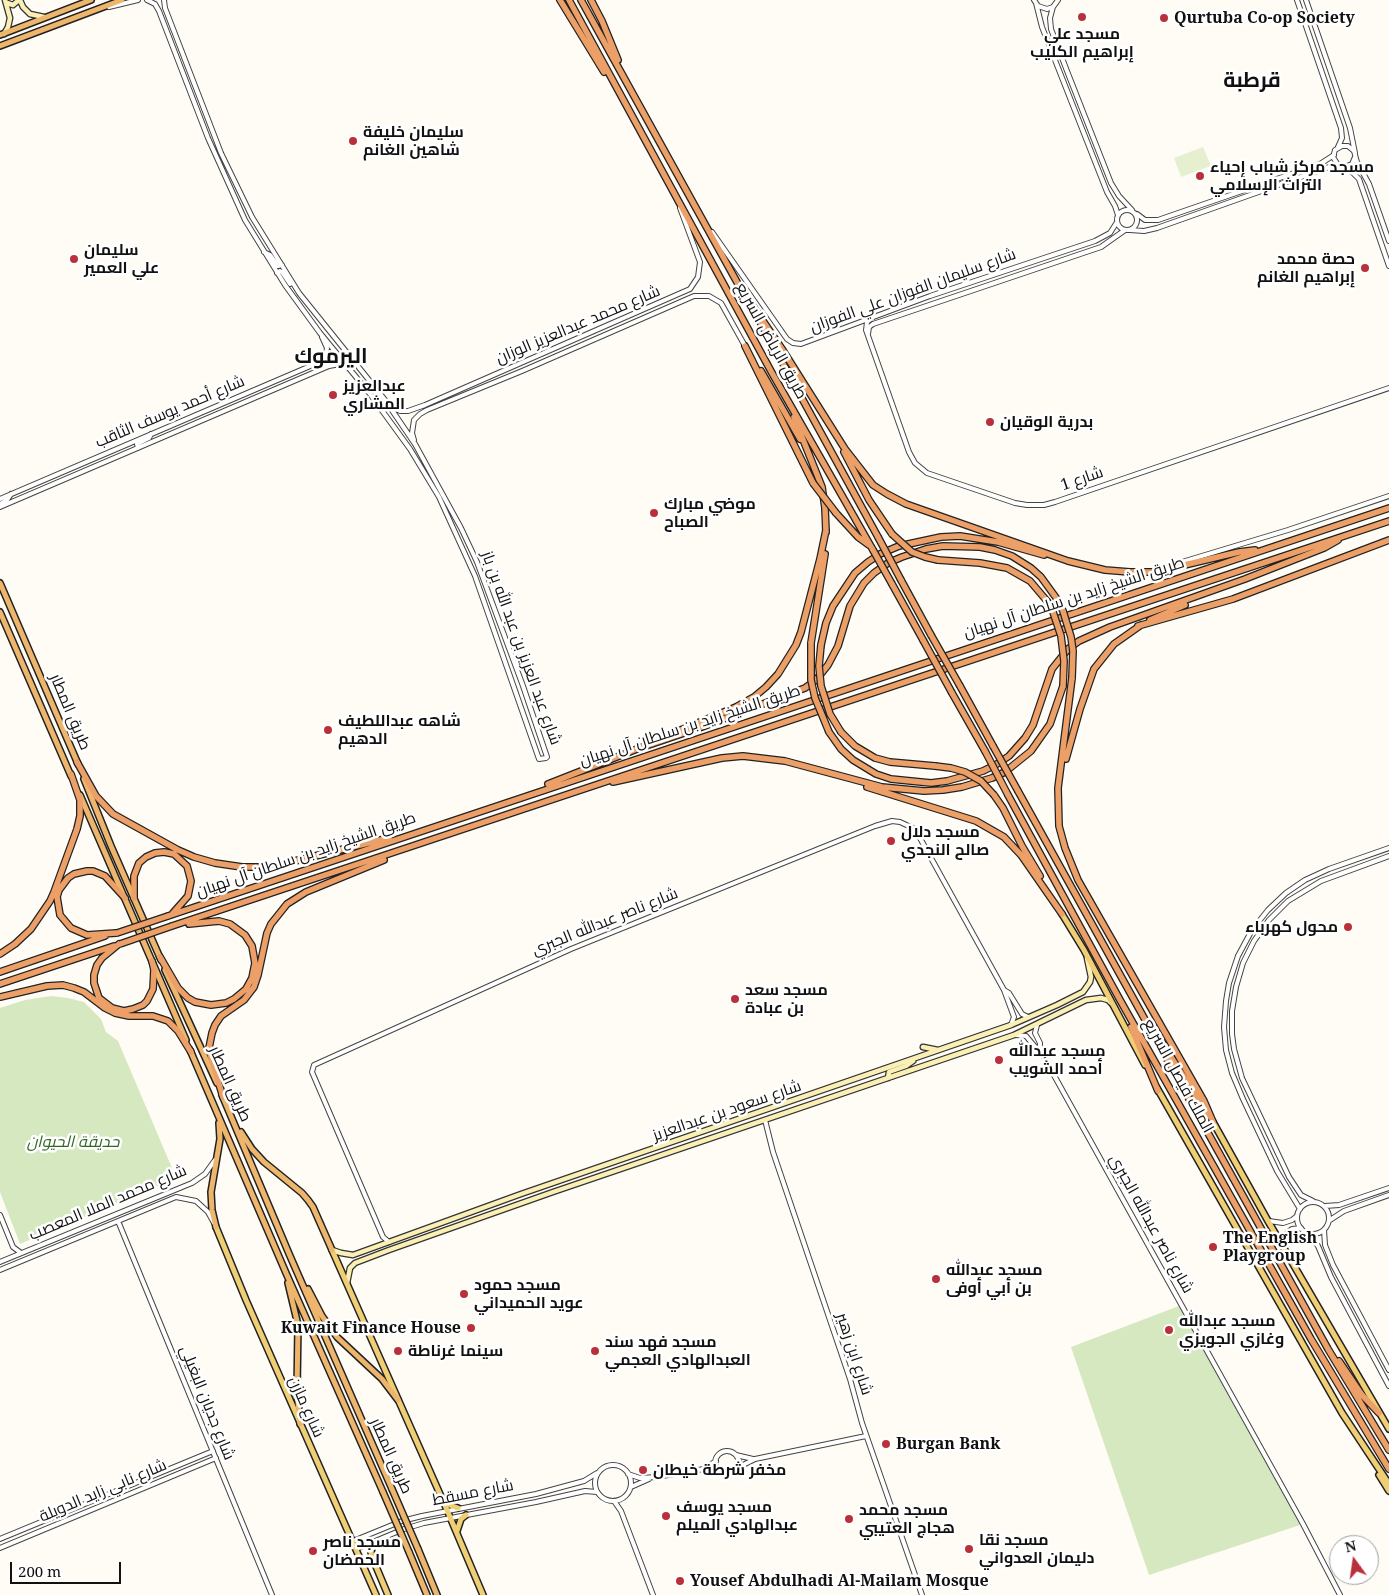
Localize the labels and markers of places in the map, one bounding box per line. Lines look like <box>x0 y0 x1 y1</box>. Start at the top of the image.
place label: Qurtuba Co-op Society <box>1174 8 1355 28</box>
marker: مسجد علي إبراهيم الكليب <box>1076 11 1088 23</box>
marker: Qurtuba Co-op Society <box>1158 12 1170 24</box>
place label: مسجد علي إبراهيم الكليب <box>1030 24 1134 62</box>
place label: سليمان خليفة شاهين الغانم <box>363 122 464 160</box>
marker: سليمان خليفة شاهين الغانم <box>347 135 359 147</box>
place label: مسجد مركز شباب إحياء التراث الإسلامي <box>1210 157 1374 195</box>
marker: مسجد مركز شباب إحياء التراث الإسلامي <box>1194 170 1206 182</box>
place label: سليمان علي العمير <box>84 240 159 278</box>
place label: حصة محمد إبراهيم الغانم <box>1257 249 1355 287</box>
marker: سليمان علي العمير <box>68 253 80 265</box>
marker: حصة محمد إبراهيم الغانم <box>1359 262 1371 274</box>
place label: عبدالعزيز المشاري <box>343 376 406 414</box>
marker: عبدالعزيز المشاري <box>327 389 339 401</box>
place label: بدرية الوقيان <box>1000 412 1093 432</box>
marker: بدرية الوقيان <box>984 416 996 428</box>
place label: موضي مبارك الصباح <box>664 494 756 532</box>
marker: موضي مبارك الصباح <box>648 507 660 519</box>
place label: شاهه عبداللطيف الدهيم <box>338 711 461 749</box>
marker: شاهه عبداللطيف الدهيم <box>322 724 334 736</box>
place label: مسجد دلال صالح النجدي <box>901 822 989 860</box>
marker: مسجد دلال صالح النجدي <box>885 835 897 847</box>
place label: محول كهرباء <box>1245 917 1338 937</box>
marker: محول كهرباء <box>1342 921 1354 933</box>
place label: مسجد سعد بن عبادة <box>745 980 828 1018</box>
marker: مسجد سعد بن عبادة <box>729 993 741 1005</box>
place label: مسجد عبدالله أحمد الشويب <box>1009 1041 1106 1079</box>
marker: مسجد عبدالله أحمد الشويب <box>993 1054 1005 1066</box>
place label: The English Playgroup <box>1223 1228 1317 1266</box>
marker: The English Playgroup <box>1207 1241 1219 1253</box>
place label: مسجد عبدالله بن أبي أوفى <box>946 1260 1043 1298</box>
marker: مسجد عبدالله بن أبي أوفى <box>930 1273 942 1285</box>
place label: مسجد حمود عويد الحميداني <box>474 1275 584 1313</box>
marker: مسجد حمود عويد الحميداني <box>458 1288 470 1300</box>
place label: مسجد عبدالله وغازي الجويزي <box>1179 1311 1284 1349</box>
place label: Kuwait Finance House <box>281 1318 461 1338</box>
marker: Kuwait Finance House <box>465 1322 477 1334</box>
marker: مسجد عبدالله وغازي الجويزي <box>1163 1324 1175 1336</box>
place label: مسجد فهد سند العبدالهادي العجمي <box>605 1332 751 1370</box>
place label: سينما غرناطة <box>408 1341 503 1361</box>
marker: سينما غرناطة <box>392 1345 404 1357</box>
marker: مسجد فهد سند العبدالهادي العجمي <box>589 1345 601 1357</box>
place label: Burgan Bank <box>896 1434 1000 1454</box>
marker: Burgan Bank <box>880 1438 892 1450</box>
place label: مخفر شرطة خيطان <box>653 1460 786 1480</box>
marker: مخفر شرطة خيطان <box>637 1464 649 1476</box>
place label: مسجد يوسف عبدالهادي الميلم <box>676 1497 798 1535</box>
place label: مسجد محمد هجاج العتيبي <box>859 1500 955 1538</box>
marker: مسجد يوسف عبدالهادي الميلم <box>660 1510 672 1522</box>
marker: مسجد محمد هجاج العتيبي <box>843 1513 855 1525</box>
place label: مسجد نقا دليمان العدواني <box>979 1530 1094 1568</box>
place label: مسجد ناصر الحمضان <box>323 1532 401 1570</box>
marker: مسجد نقا دليمان العدواني <box>963 1543 975 1555</box>
marker: مسجد ناصر الحمضان <box>307 1545 319 1557</box>
place label: Yousef Abdulhadi Al-Mailam Mosque <box>690 1571 989 1591</box>
marker: Yousef Abdulhadi Al-Mailam Mosque <box>674 1575 686 1587</box>

